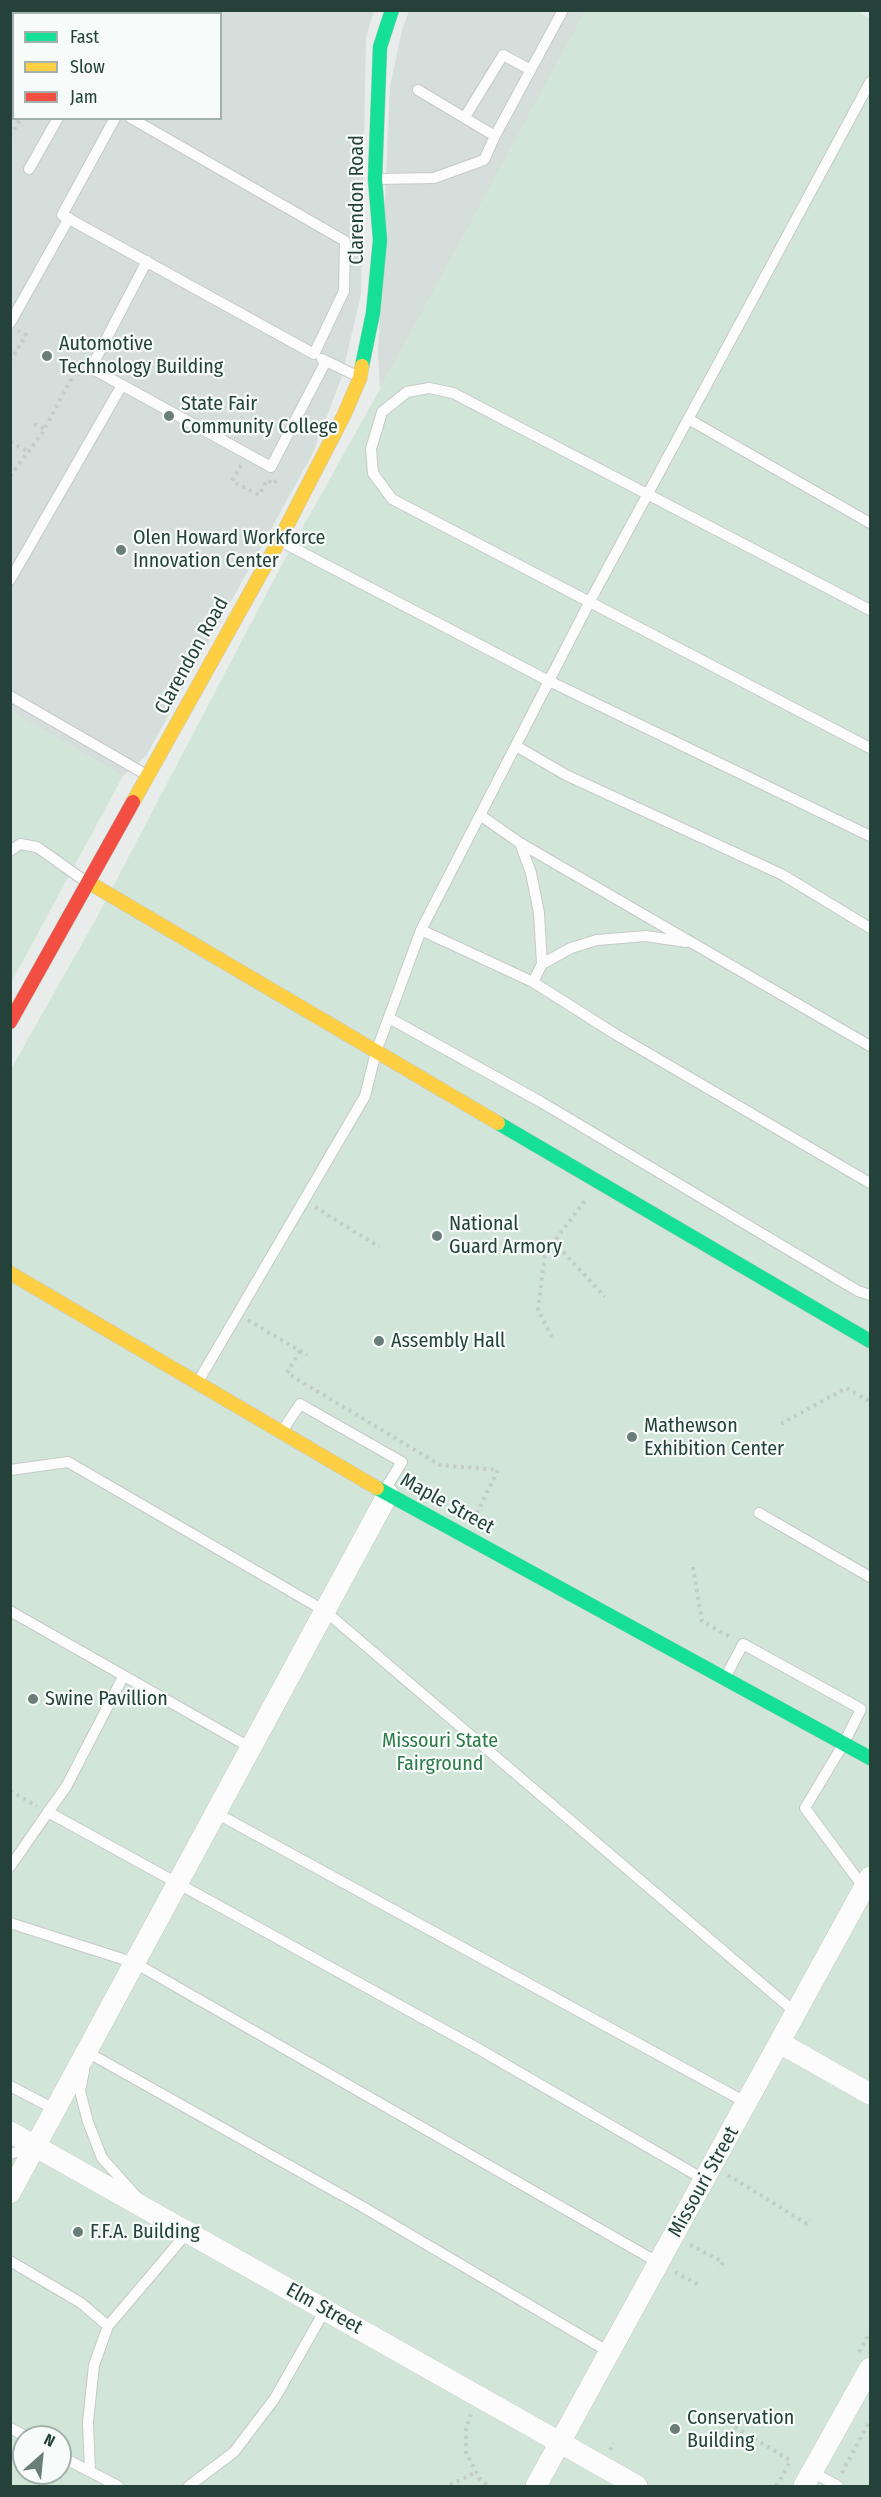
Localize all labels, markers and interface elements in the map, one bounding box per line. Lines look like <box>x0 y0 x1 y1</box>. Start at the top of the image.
legend <box>12 12 222 120</box>
text: Fast <box>70 26 99 48</box>
text: Slow <box>70 56 105 78</box>
text: Jam <box>70 86 98 108</box>
street label: Clarendon Road <box>345 135 369 265</box>
place label: Automotive Technology Building <box>59 332 223 379</box>
marker: Automotive Technology Building <box>40 349 54 363</box>
place label: State Fair Community College <box>181 392 338 439</box>
marker: State Fair Community College <box>162 409 176 423</box>
place label: Olen Howard Workforce Innovation Center <box>133 526 325 573</box>
marker: Olen Howard Workforce Innovation Center <box>114 543 128 557</box>
street label: Clarendon Road <box>150 593 234 719</box>
place label: National Guard Armory <box>449 1212 562 1259</box>
marker: National Guard Armory <box>430 1229 444 1243</box>
place label: Assembly Hall <box>391 1329 505 1353</box>
marker: Assembly Hall <box>372 1334 386 1348</box>
place label: Mathewson Exhibition Center <box>644 1414 784 1461</box>
marker: Mathewson Exhibition Center <box>625 1430 639 1444</box>
street label: Maple Street <box>396 1468 498 1540</box>
place label: Swine Pavillion <box>45 1687 168 1711</box>
marker: Swine Pavillion <box>26 1692 40 1706</box>
park label: Missouri State Fairground <box>382 1729 498 1776</box>
street label: Missouri Street <box>664 2122 744 2242</box>
place label: F.F.A. Building <box>90 2220 200 2244</box>
marker: F.F.A. Building <box>71 2225 85 2239</box>
street label: Elm Street <box>282 2278 366 2340</box>
place label: Conservation Building <box>687 2406 794 2453</box>
marker: Conservation Building <box>668 2422 682 2436</box>
north arrow <box>12 2425 72 2485</box>
text: N <box>41 2430 58 2451</box>

